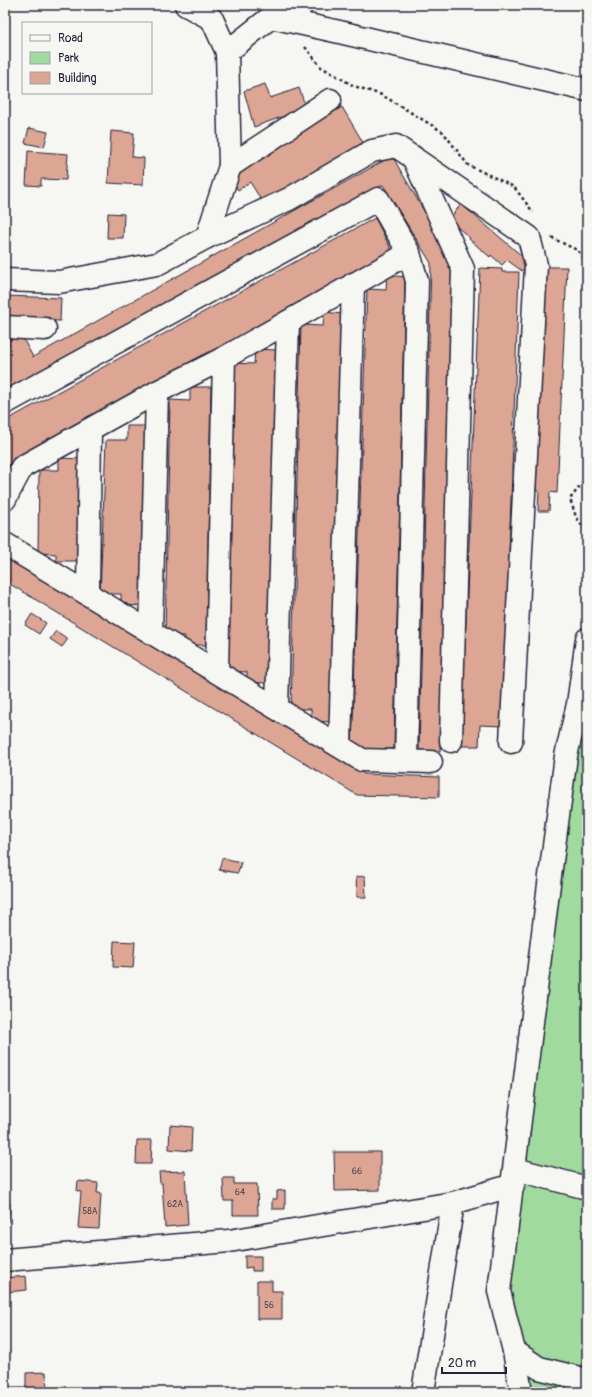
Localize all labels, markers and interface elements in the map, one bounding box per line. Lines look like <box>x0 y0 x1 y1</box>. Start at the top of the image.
legend <box>22 22 152 94</box>
text: Road <box>58 31 83 46</box>
text: Park <box>58 51 79 66</box>
text: Building <box>58 71 97 86</box>
house number: 66 <box>352 1166 362 1177</box>
house number: 64 <box>235 1187 246 1198</box>
house number: 62А <box>167 1199 183 1210</box>
house number: 58А <box>82 1206 98 1217</box>
house number: 56 <box>264 1300 274 1311</box>
scale bar <box>442 1349 506 1375</box>
text: 20 m <box>448 1356 477 1371</box>

